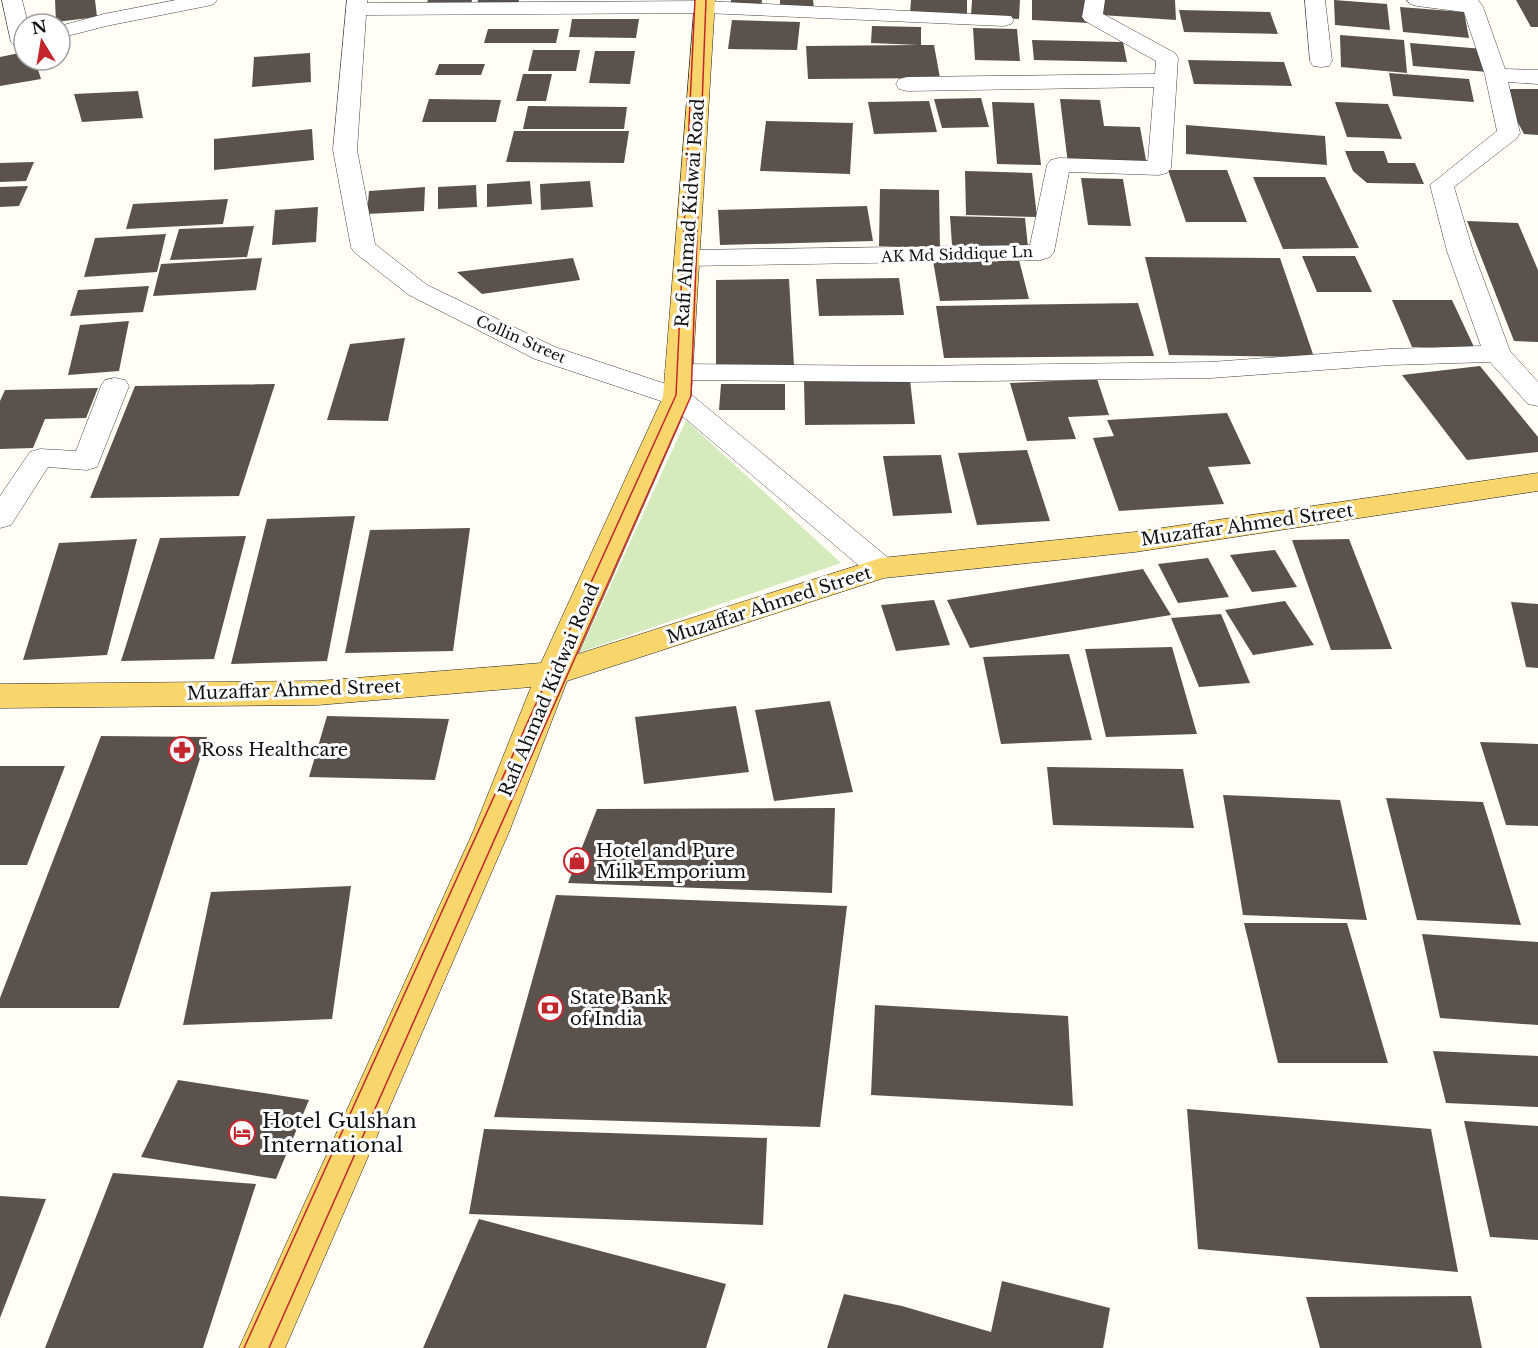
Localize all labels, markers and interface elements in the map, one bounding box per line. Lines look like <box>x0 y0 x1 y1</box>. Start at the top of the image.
north arrow <box>12 12 72 72</box>
text: N <box>30 16 48 39</box>
street label: Rafi Ahmad Kidwai Road <box>671 98 709 328</box>
street label: AK Md Siddique Ln <box>880 242 1033 266</box>
street label: Collin Street <box>473 311 569 367</box>
street label: Muzaffar Ahmed Street <box>1139 499 1355 551</box>
street label: Muzaffar Ahmed Street <box>664 561 875 649</box>
street label: Rafi Ahmad Kidwai Road <box>494 580 604 800</box>
street label: Muzaffar Ahmed Street <box>187 675 402 705</box>
pharmacy icon: Ross Healthcare <box>167 735 197 765</box>
place label: Ross Healthcare <box>201 739 348 761</box>
place label: Hotel and Pure Milk Emporium <box>596 840 746 883</box>
shop icon: Hotel and Pure Milk Emporium <box>562 846 592 876</box>
place label: State Bank of India <box>570 987 668 1030</box>
bank icon: State Bank of India <box>535 993 565 1023</box>
place label: Hotel Gulshan International <box>262 1108 417 1158</box>
hotel icon: Hotel Gulshan International <box>227 1118 257 1148</box>

